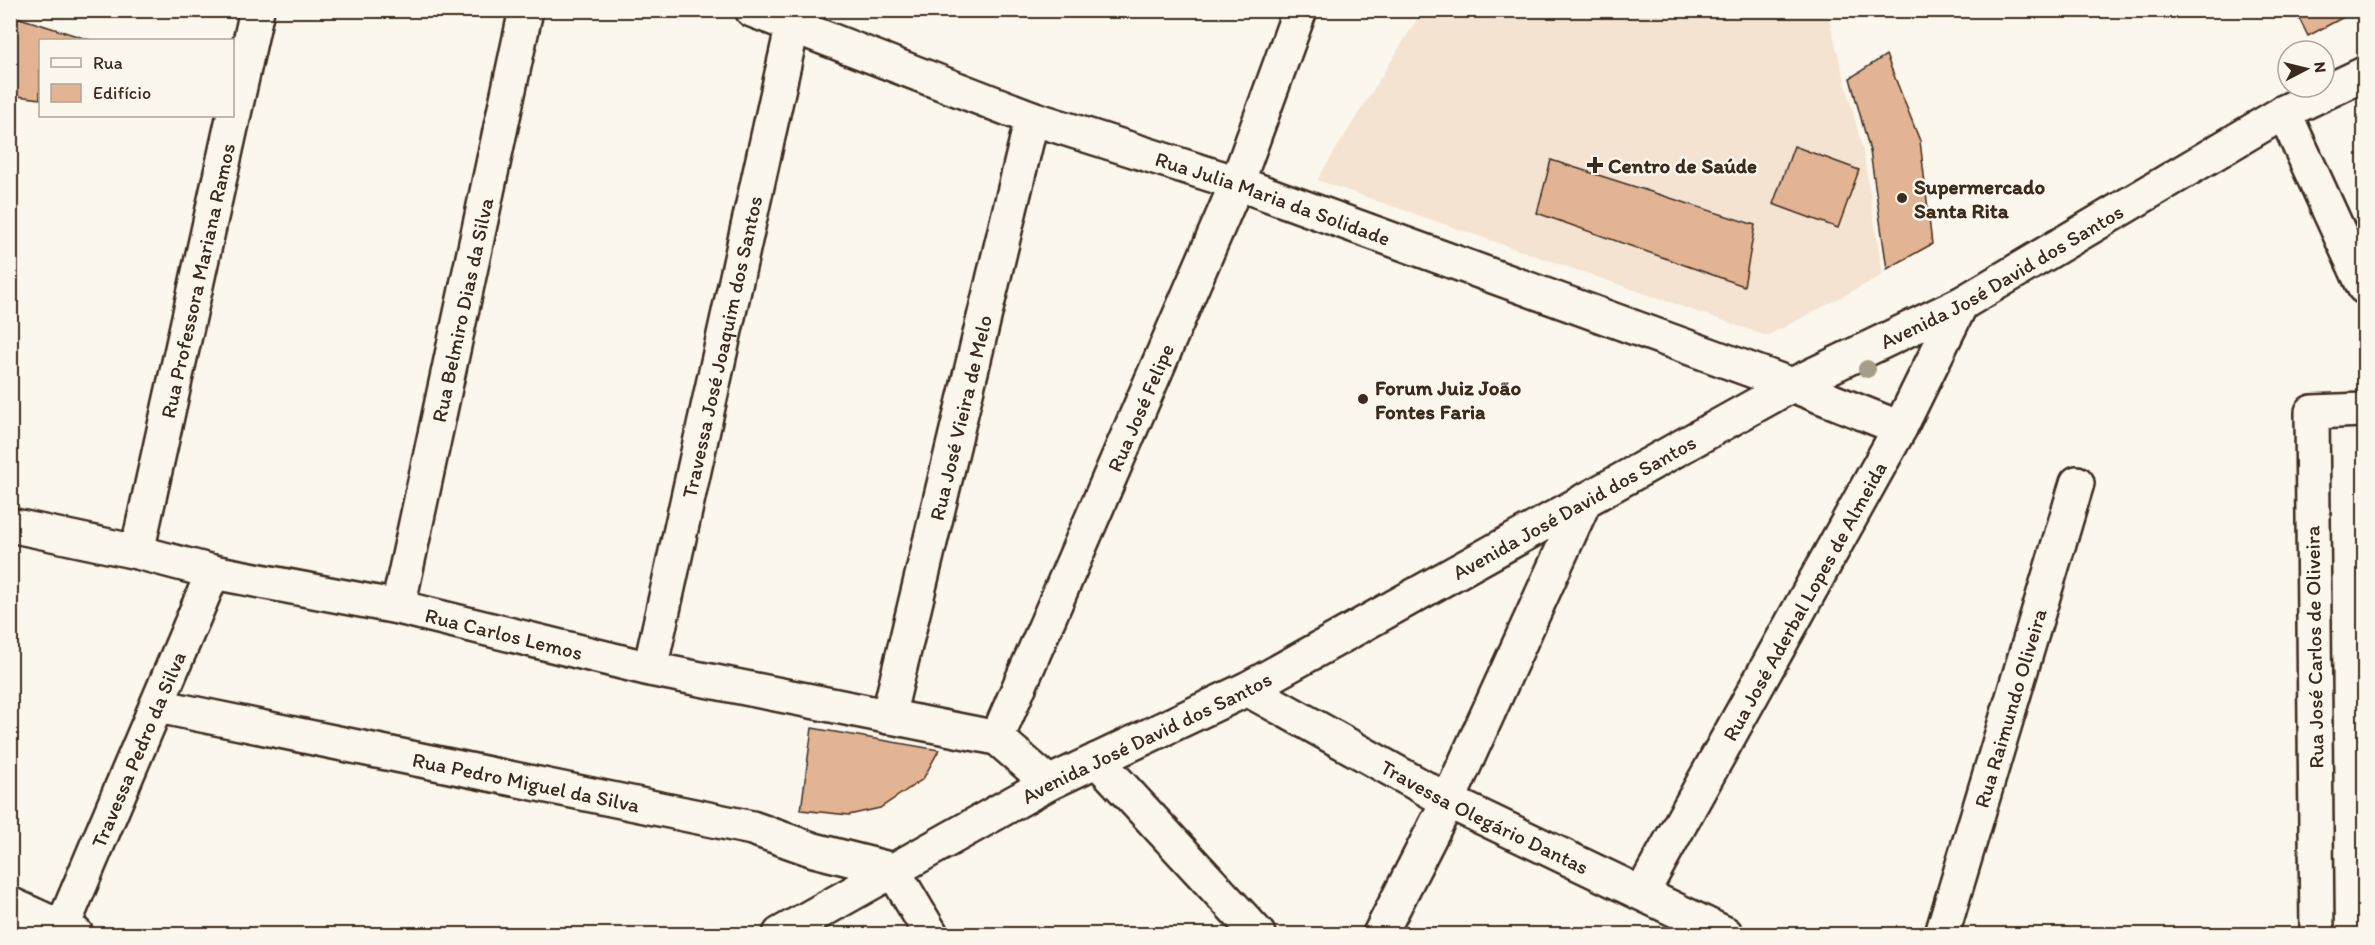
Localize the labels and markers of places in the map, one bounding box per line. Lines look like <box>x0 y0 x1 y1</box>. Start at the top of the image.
place label: Centro de Saúde <box>1608 153 1757 178</box>
marker: Centro de Saúde <box>1586 156 1604 174</box>
place label: Supermercado Santa Rita <box>1914 174 2045 223</box>
marker: Supermercado Santa Rita <box>1895 191 1909 205</box>
place label: Forum Juiz João Fontes Faria <box>1375 375 1521 424</box>
marker: Forum Juiz João Fontes Faria <box>1356 392 1370 406</box>

